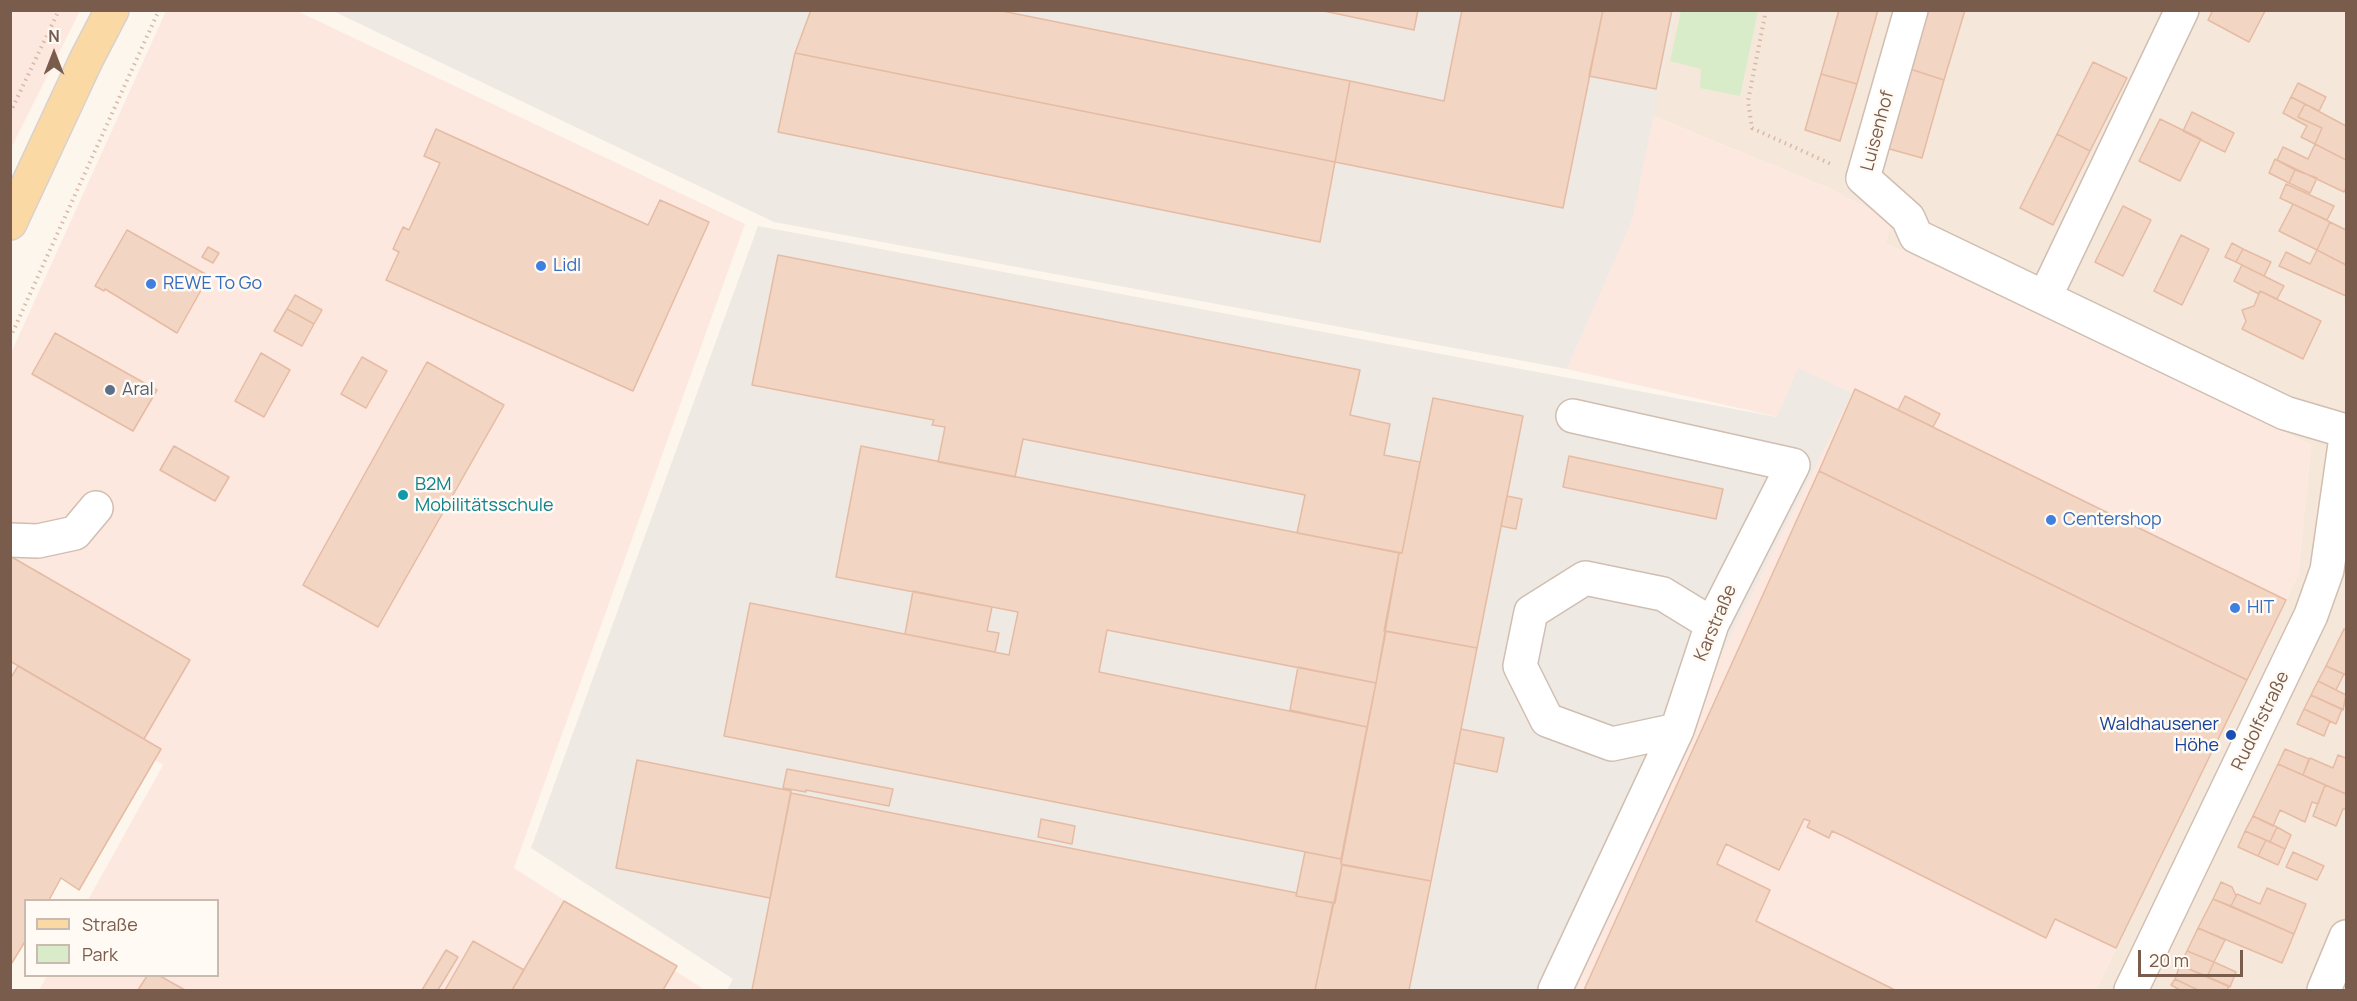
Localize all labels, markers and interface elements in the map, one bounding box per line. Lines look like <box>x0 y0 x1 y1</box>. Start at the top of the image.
north arrow <box>24 24 84 84</box>
text: N <box>48 25 60 47</box>
street label: Luisenhof <box>1857 89 1899 173</box>
place label: Lidl <box>553 255 581 277</box>
marker: Lidl <box>534 259 548 273</box>
place label: REWE To Go <box>163 273 262 295</box>
marker: REWE To Go <box>144 277 158 291</box>
place label: Aral <box>122 379 154 401</box>
marker: Aral <box>103 383 117 397</box>
place label: B2M Mobilitätsschule <box>415 474 553 516</box>
marker: B2M Mobilitätsschule <box>396 488 410 502</box>
place label: Centershop <box>2063 509 2162 531</box>
marker: Centershop <box>2044 513 2058 527</box>
street label: Karstraße <box>1690 582 1742 664</box>
place label: HIT <box>2247 597 2274 619</box>
marker: HIT <box>2228 601 2242 615</box>
street label: Rudolfstraße <box>2228 668 2294 774</box>
place label: Waldhausener Höhe <box>2099 714 2219 756</box>
marker: Waldhausener Höhe <box>2224 728 2238 742</box>
legend <box>24 899 219 977</box>
text: Straße <box>82 912 138 936</box>
scale bar <box>2141 938 2246 976</box>
text: Park <box>82 942 118 966</box>
text: 20 m <box>2149 948 2189 972</box>

